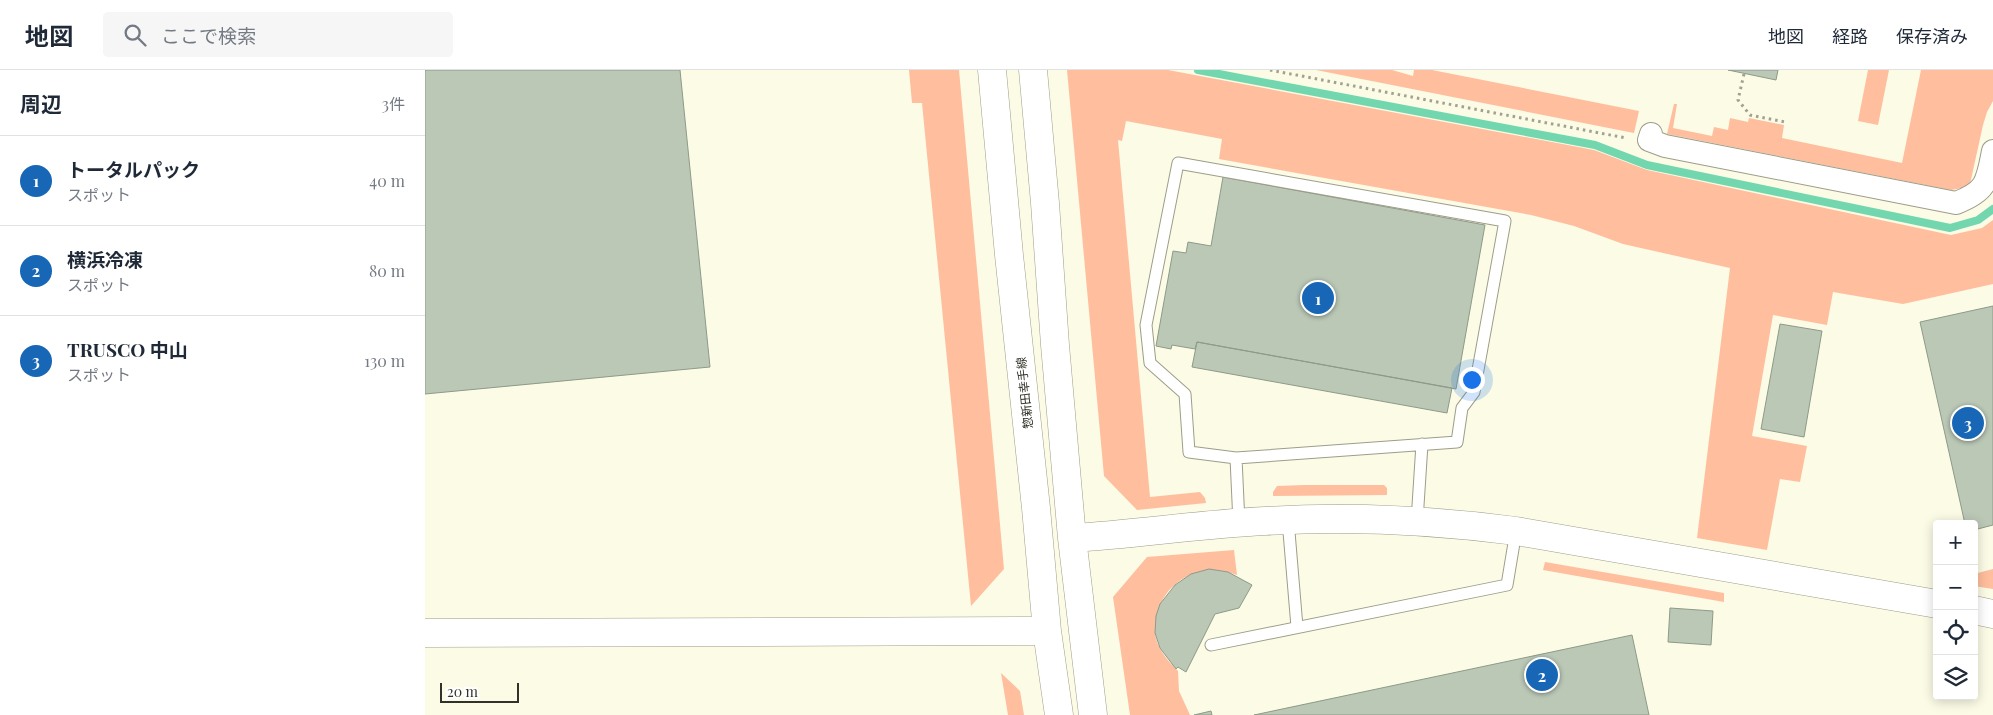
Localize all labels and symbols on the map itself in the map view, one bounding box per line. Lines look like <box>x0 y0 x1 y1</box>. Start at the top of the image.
pin: 1 <box>1302 279 1334 317</box>
street label: 惣新田幸手線 <box>1012 356 1036 430</box>
your location <box>1459 367 1485 393</box>
pin: 3 <box>1952 404 1984 442</box>
pin: 2 <box>1526 656 1558 694</box>
scale bar <box>440 680 519 703</box>

